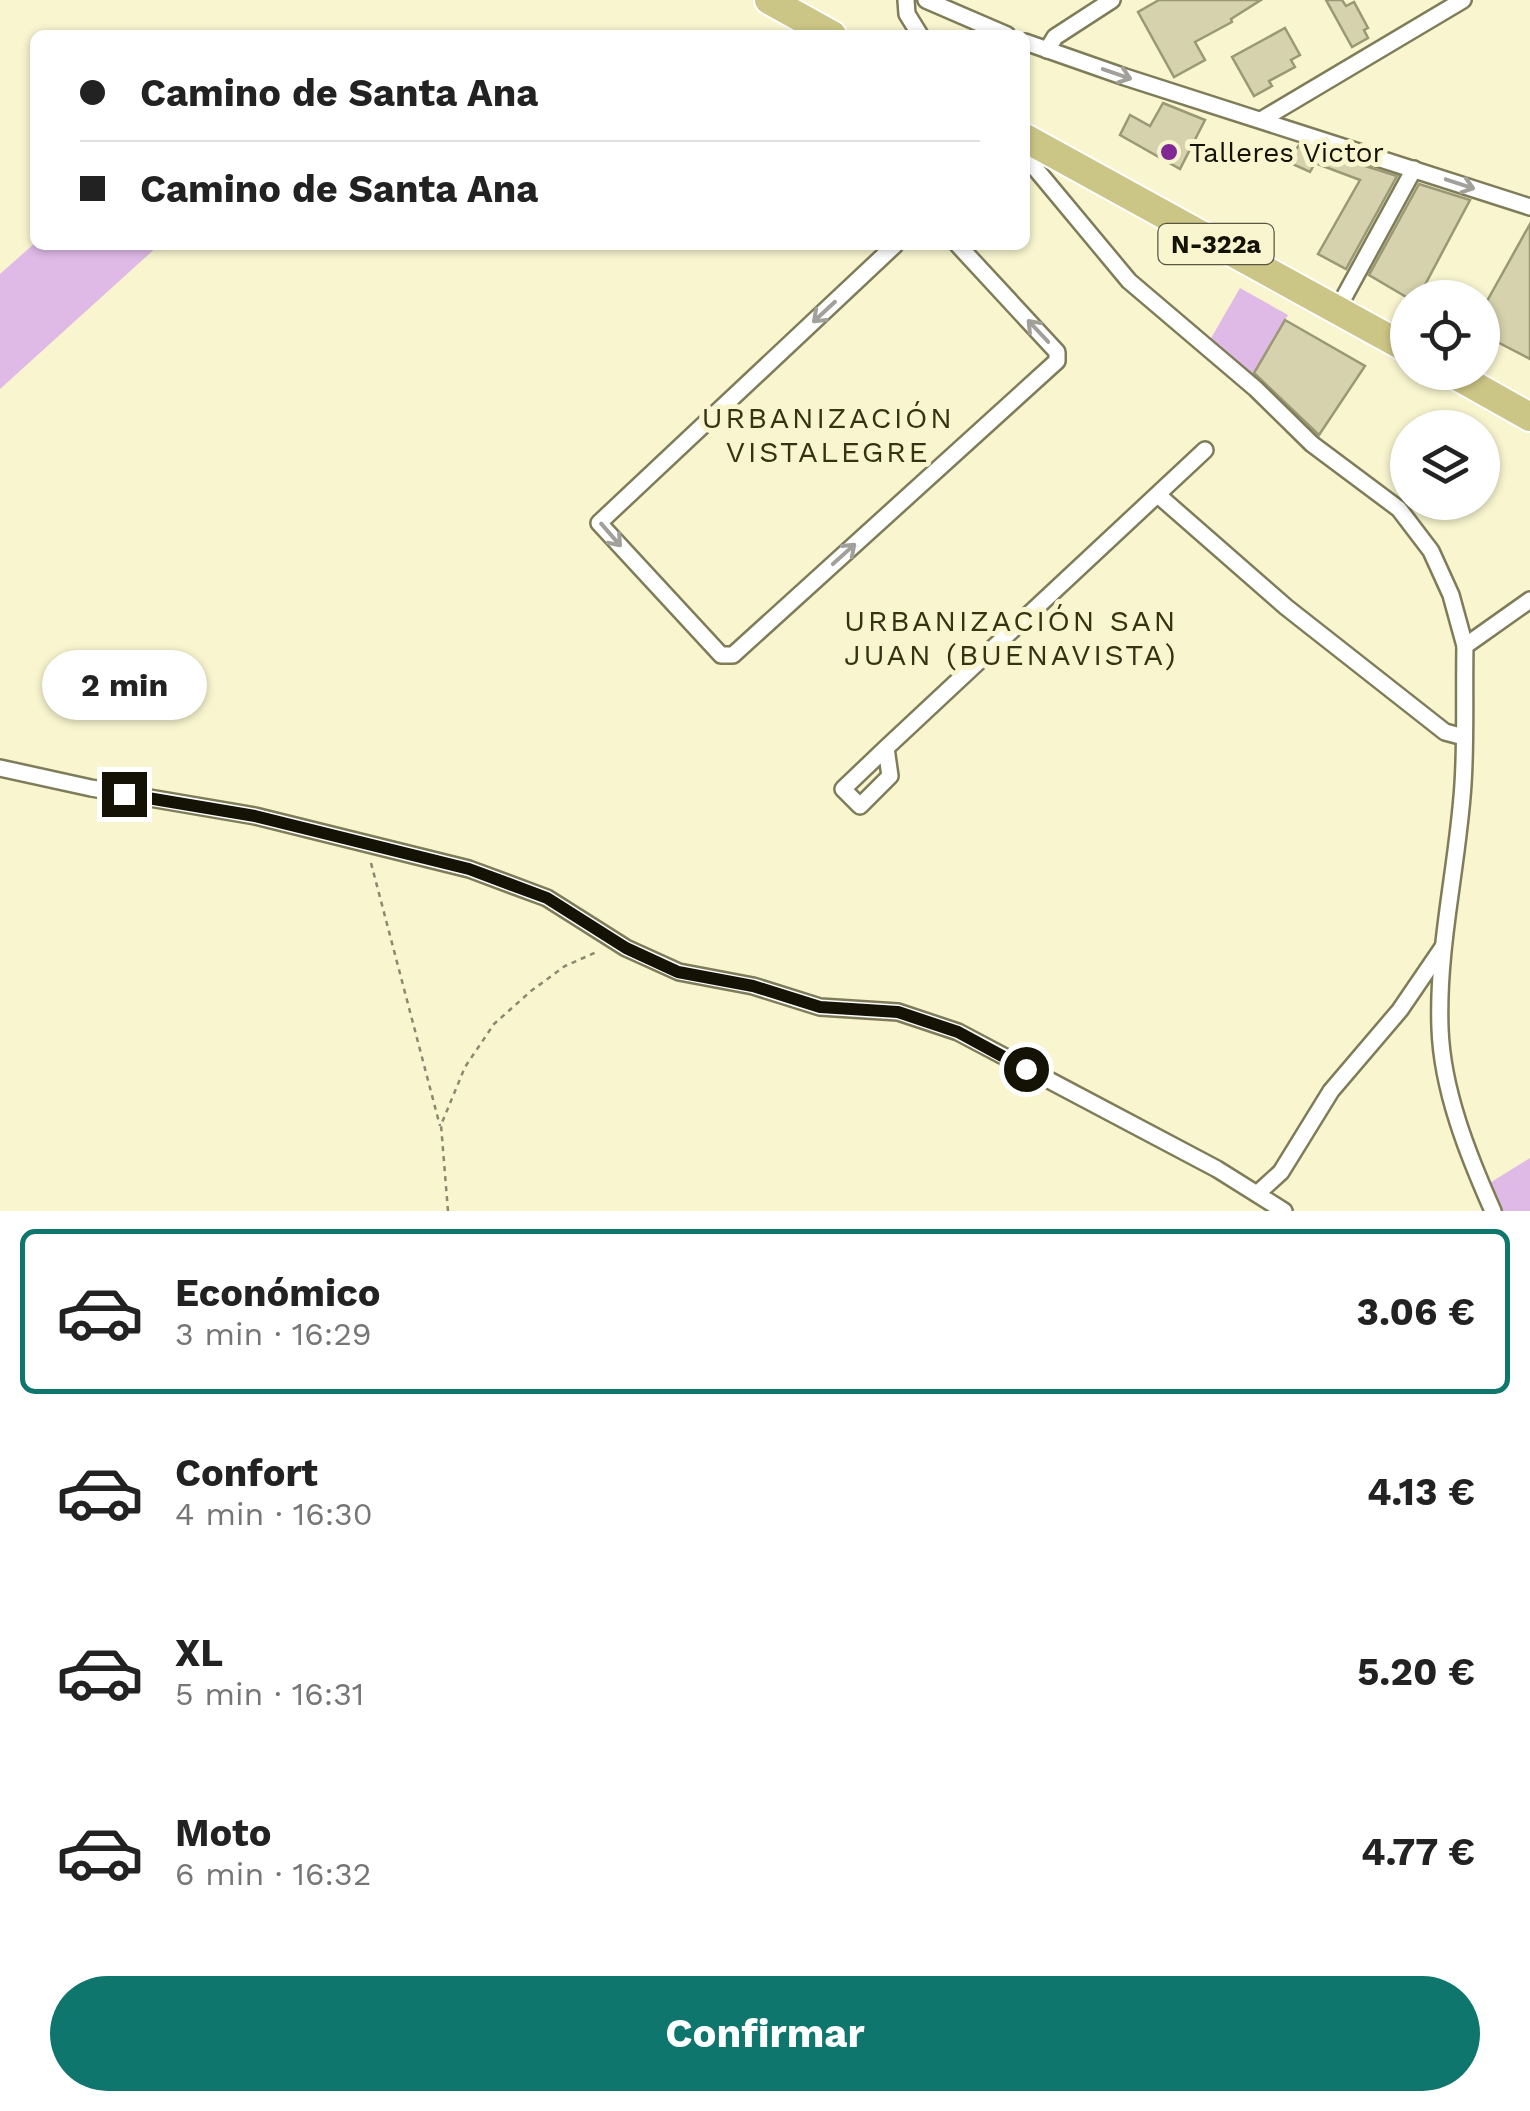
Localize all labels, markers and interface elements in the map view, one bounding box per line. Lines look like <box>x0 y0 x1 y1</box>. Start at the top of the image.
one-way arrow <box>1100 67 1132 85</box>
text: Camino de Santa Ana <box>140 71 538 115</box>
place label: Talleres Victor <box>1189 136 1384 169</box>
marker: Talleres Victor <box>1158 141 1180 163</box>
text: Camino de Santa Ana <box>140 167 538 211</box>
one-way arrow <box>1443 176 1475 194</box>
road number: N-322a <box>1158 224 1274 264</box>
map controls <box>1390 280 1500 520</box>
button: locate <box>1390 280 1500 390</box>
one-way arrow <box>812 300 837 323</box>
one-way arrow <box>1027 319 1050 344</box>
district label: URBANIZACIÓN VISTALEGRE <box>701 400 955 469</box>
button: layers <box>1390 410 1500 520</box>
one-way arrow <box>599 522 622 547</box>
one-way arrow <box>831 543 856 566</box>
district label: URBANIZACIÓN SAN JUAN (BUENAVISTA) <box>844 603 1178 672</box>
callout: 2 min <box>42 649 206 719</box>
text: 2 min <box>81 666 168 704</box>
route end <box>102 772 147 817</box>
route start <box>1004 1047 1049 1092</box>
icon: car <box>55 1267 145 1357</box>
text: Económico <box>175 1271 380 1315</box>
text: 3.06 € <box>1356 1290 1475 1334</box>
text: 3 min · 16:29 <box>175 1315 372 1353</box>
icon: car <box>55 1447 145 1537</box>
text: Confort <box>175 1451 318 1495</box>
text: 4.13 € <box>1367 1470 1475 1514</box>
text: 4 min · 16:30 <box>175 1495 373 1533</box>
icon: car <box>55 1627 145 1717</box>
text: XL <box>175 1631 223 1675</box>
text: 5.20 € <box>1357 1650 1475 1694</box>
text: 5 min · 16:31 <box>175 1675 364 1713</box>
icon: car <box>55 1807 145 1897</box>
text: Moto <box>175 1811 271 1855</box>
text: 4.77 € <box>1361 1830 1475 1874</box>
text: 6 min · 16:32 <box>175 1855 371 1893</box>
button: Confirmar <box>50 1976 1480 2091</box>

